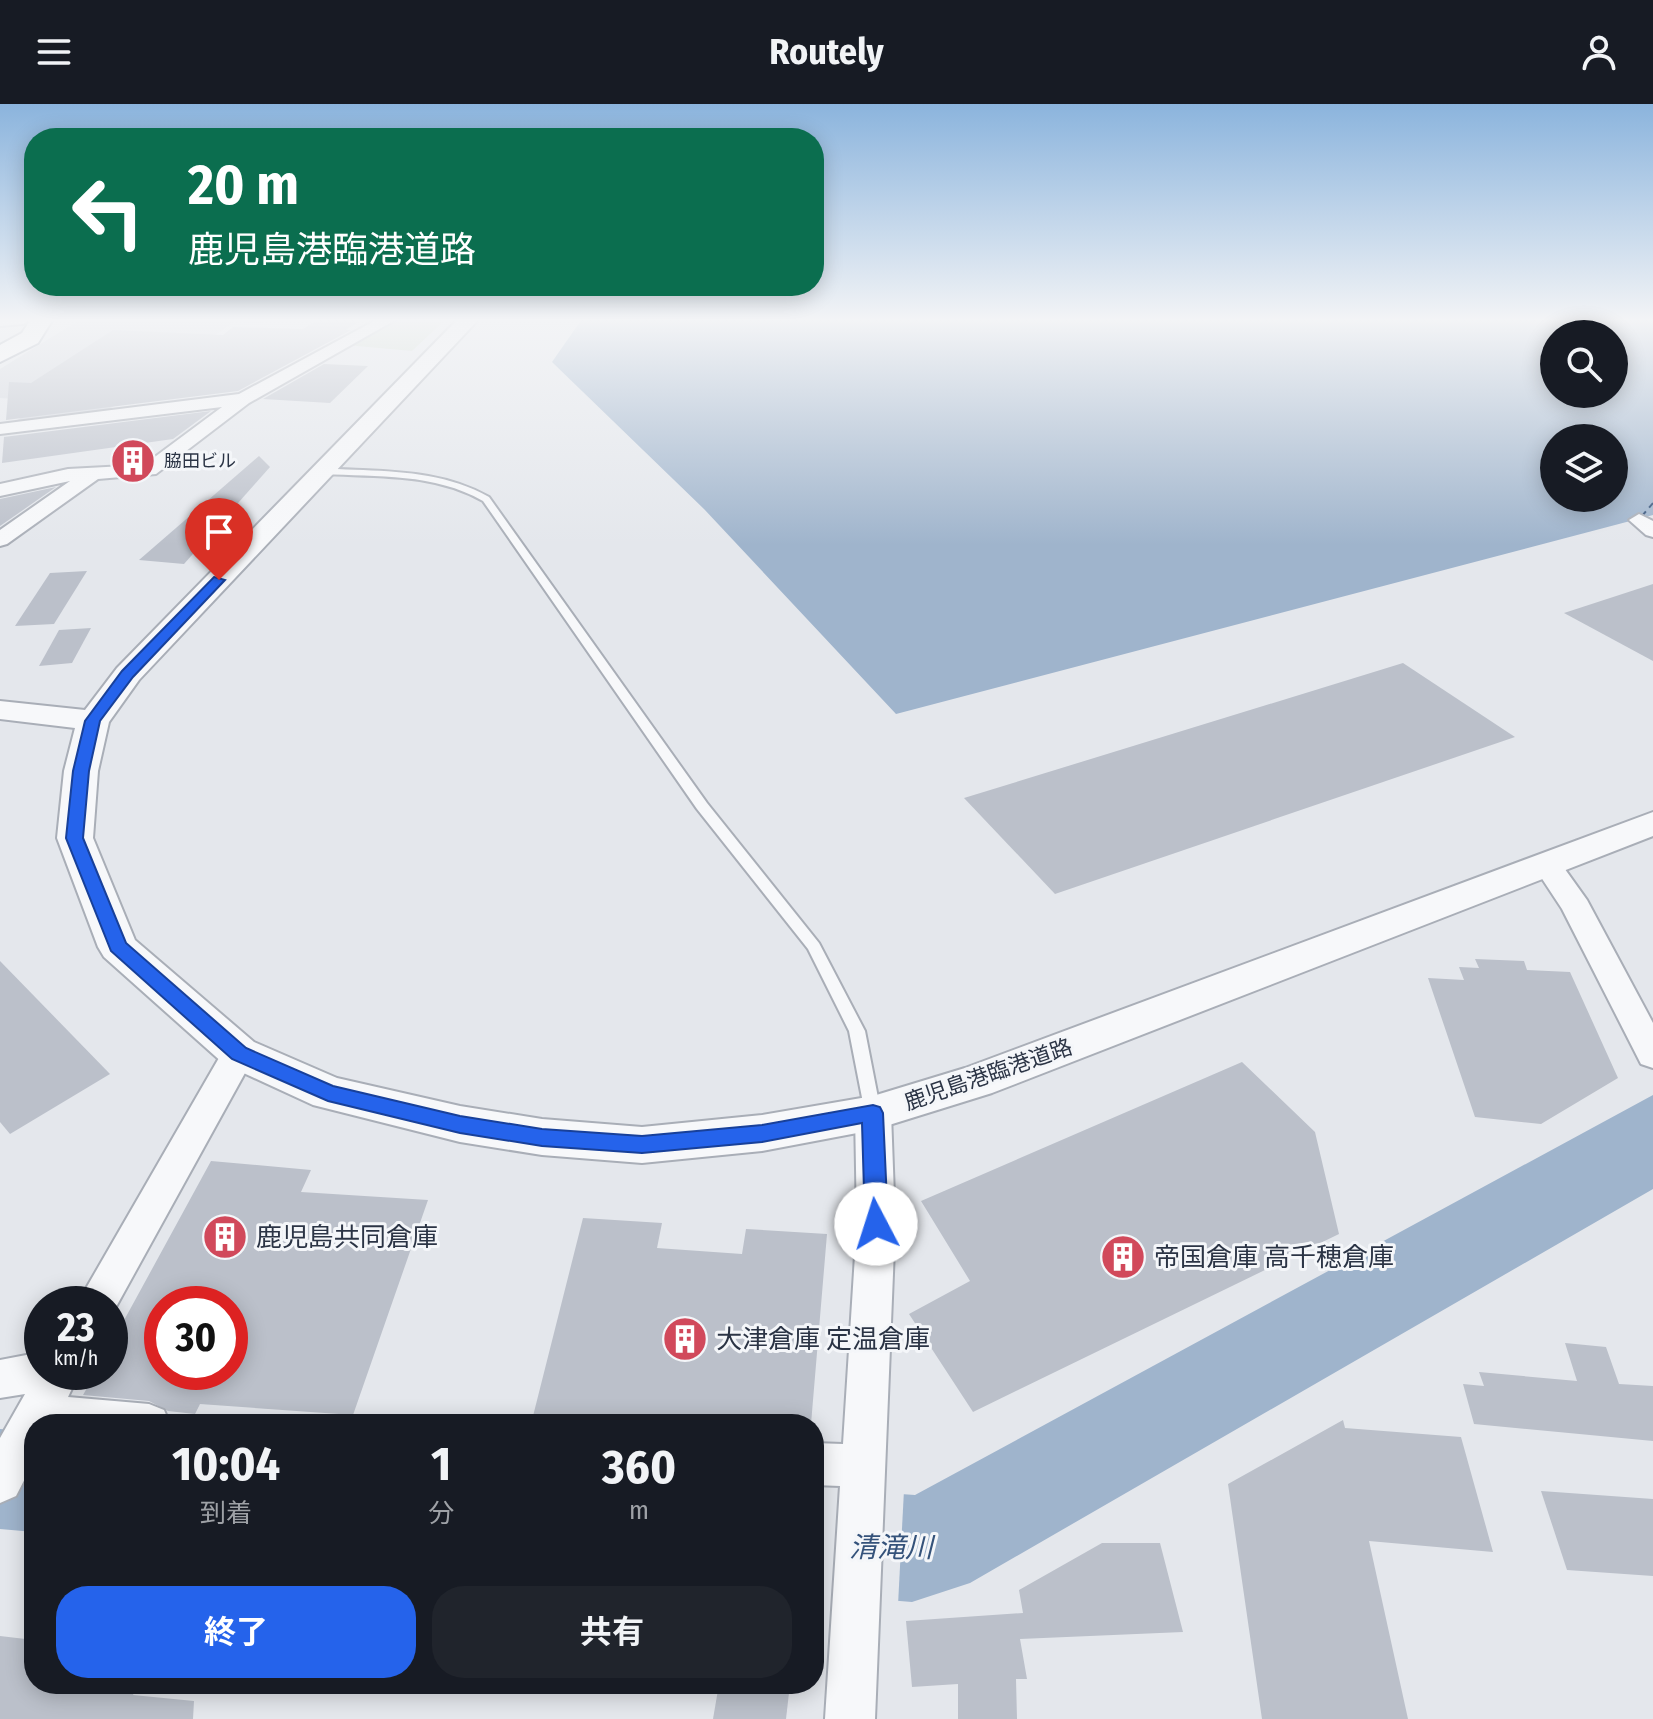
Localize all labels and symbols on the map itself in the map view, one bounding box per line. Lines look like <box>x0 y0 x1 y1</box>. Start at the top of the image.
building icon: 脇田ビル <box>109 437 157 485</box>
place label: 脇田ビル <box>164 450 236 472</box>
pin <box>185 498 253 580</box>
street label: 鹿児島港臨港道路 <box>901 1033 1076 1116</box>
position arrow <box>834 1182 918 1266</box>
building icon: 鹿児島共同倉庫 <box>201 1213 249 1261</box>
place label: 鹿児島共同倉庫 <box>256 1222 438 1253</box>
building icon: 帝国倉庫 高千穂倉庫 <box>1099 1233 1147 1281</box>
place label: 帝国倉庫 高千穂倉庫 <box>1154 1242 1394 1273</box>
speed limit sign: 30 <box>144 1286 248 1390</box>
building icon: 大津倉庫 定温倉庫 <box>661 1315 709 1363</box>
place label: 大津倉庫 定温倉庫 <box>716 1324 930 1355</box>
water label: 清滝川 <box>849 1531 936 1564</box>

